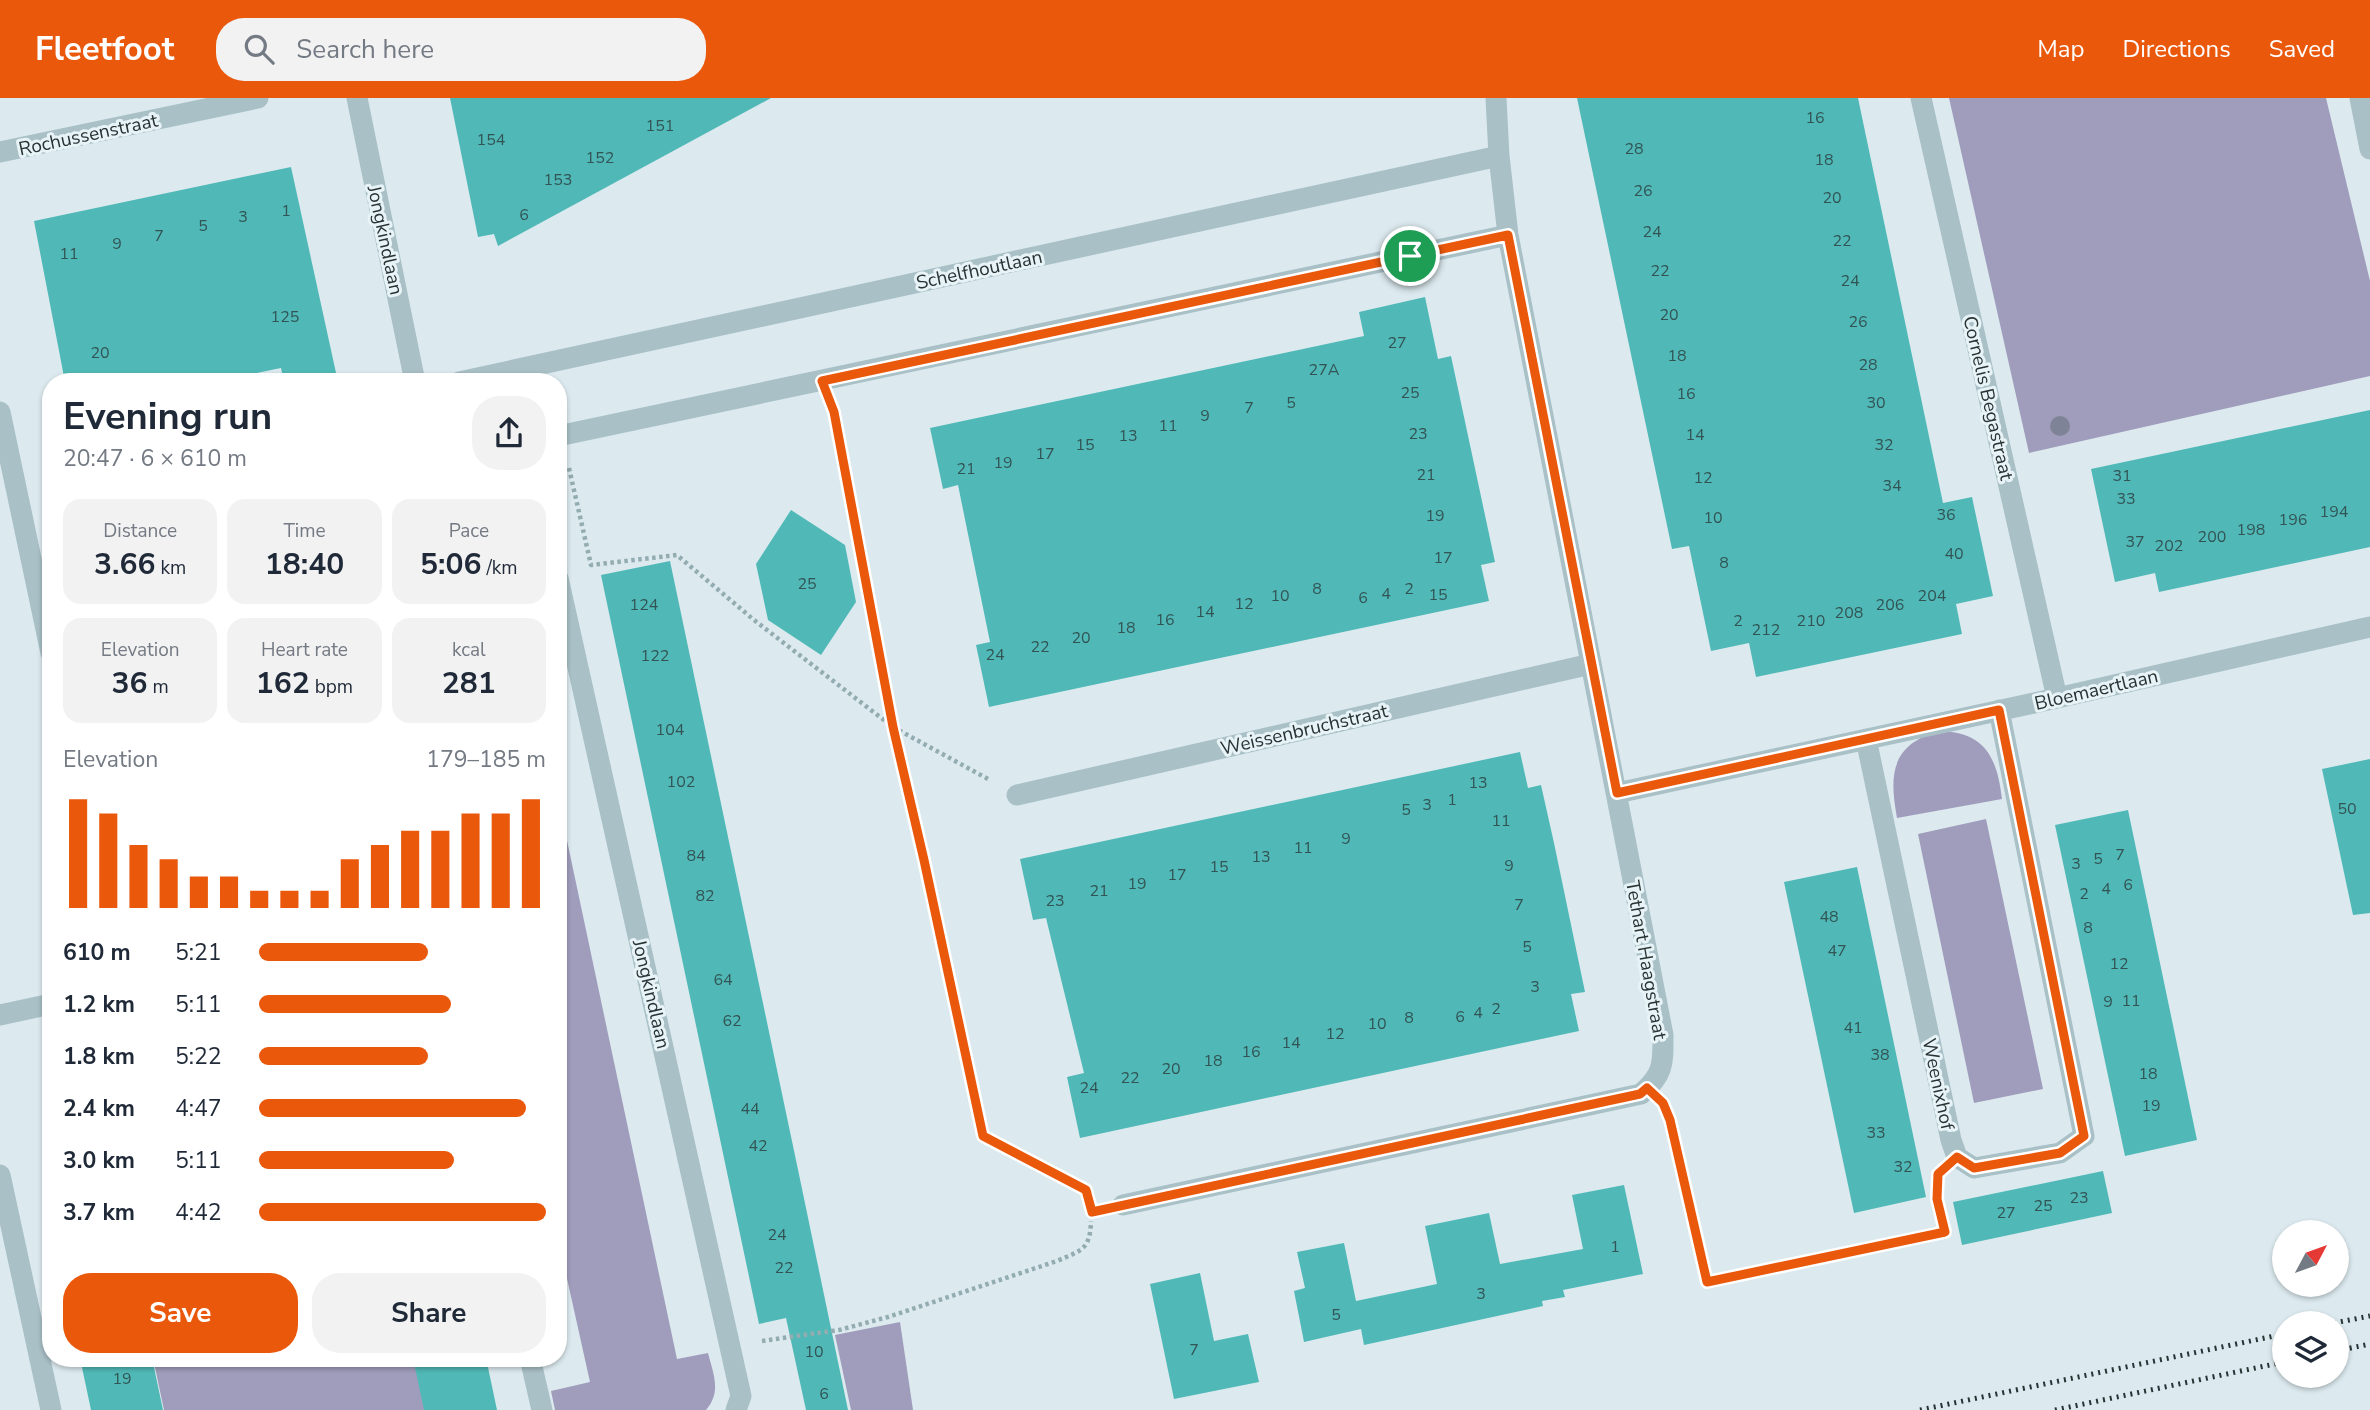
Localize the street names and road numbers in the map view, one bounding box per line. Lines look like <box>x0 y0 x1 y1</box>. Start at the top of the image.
street label: Rochussenstraat <box>16 107 161 162</box>
street label: Jongkindlaan <box>361 182 409 297</box>
street label: Schelfhoutlaan <box>914 244 1045 296</box>
street label: Cornelis Begastraat <box>1956 314 2020 483</box>
street label: Bloemaertlaan <box>2032 663 2161 717</box>
street label: Weissenbruchstraat <box>1218 698 1391 762</box>
street label: Tethart Haagstraat <box>1619 878 1673 1042</box>
street label: Jongkindlaan <box>626 936 676 1051</box>
street label: Weenixhof <box>1916 1036 1961 1133</box>

